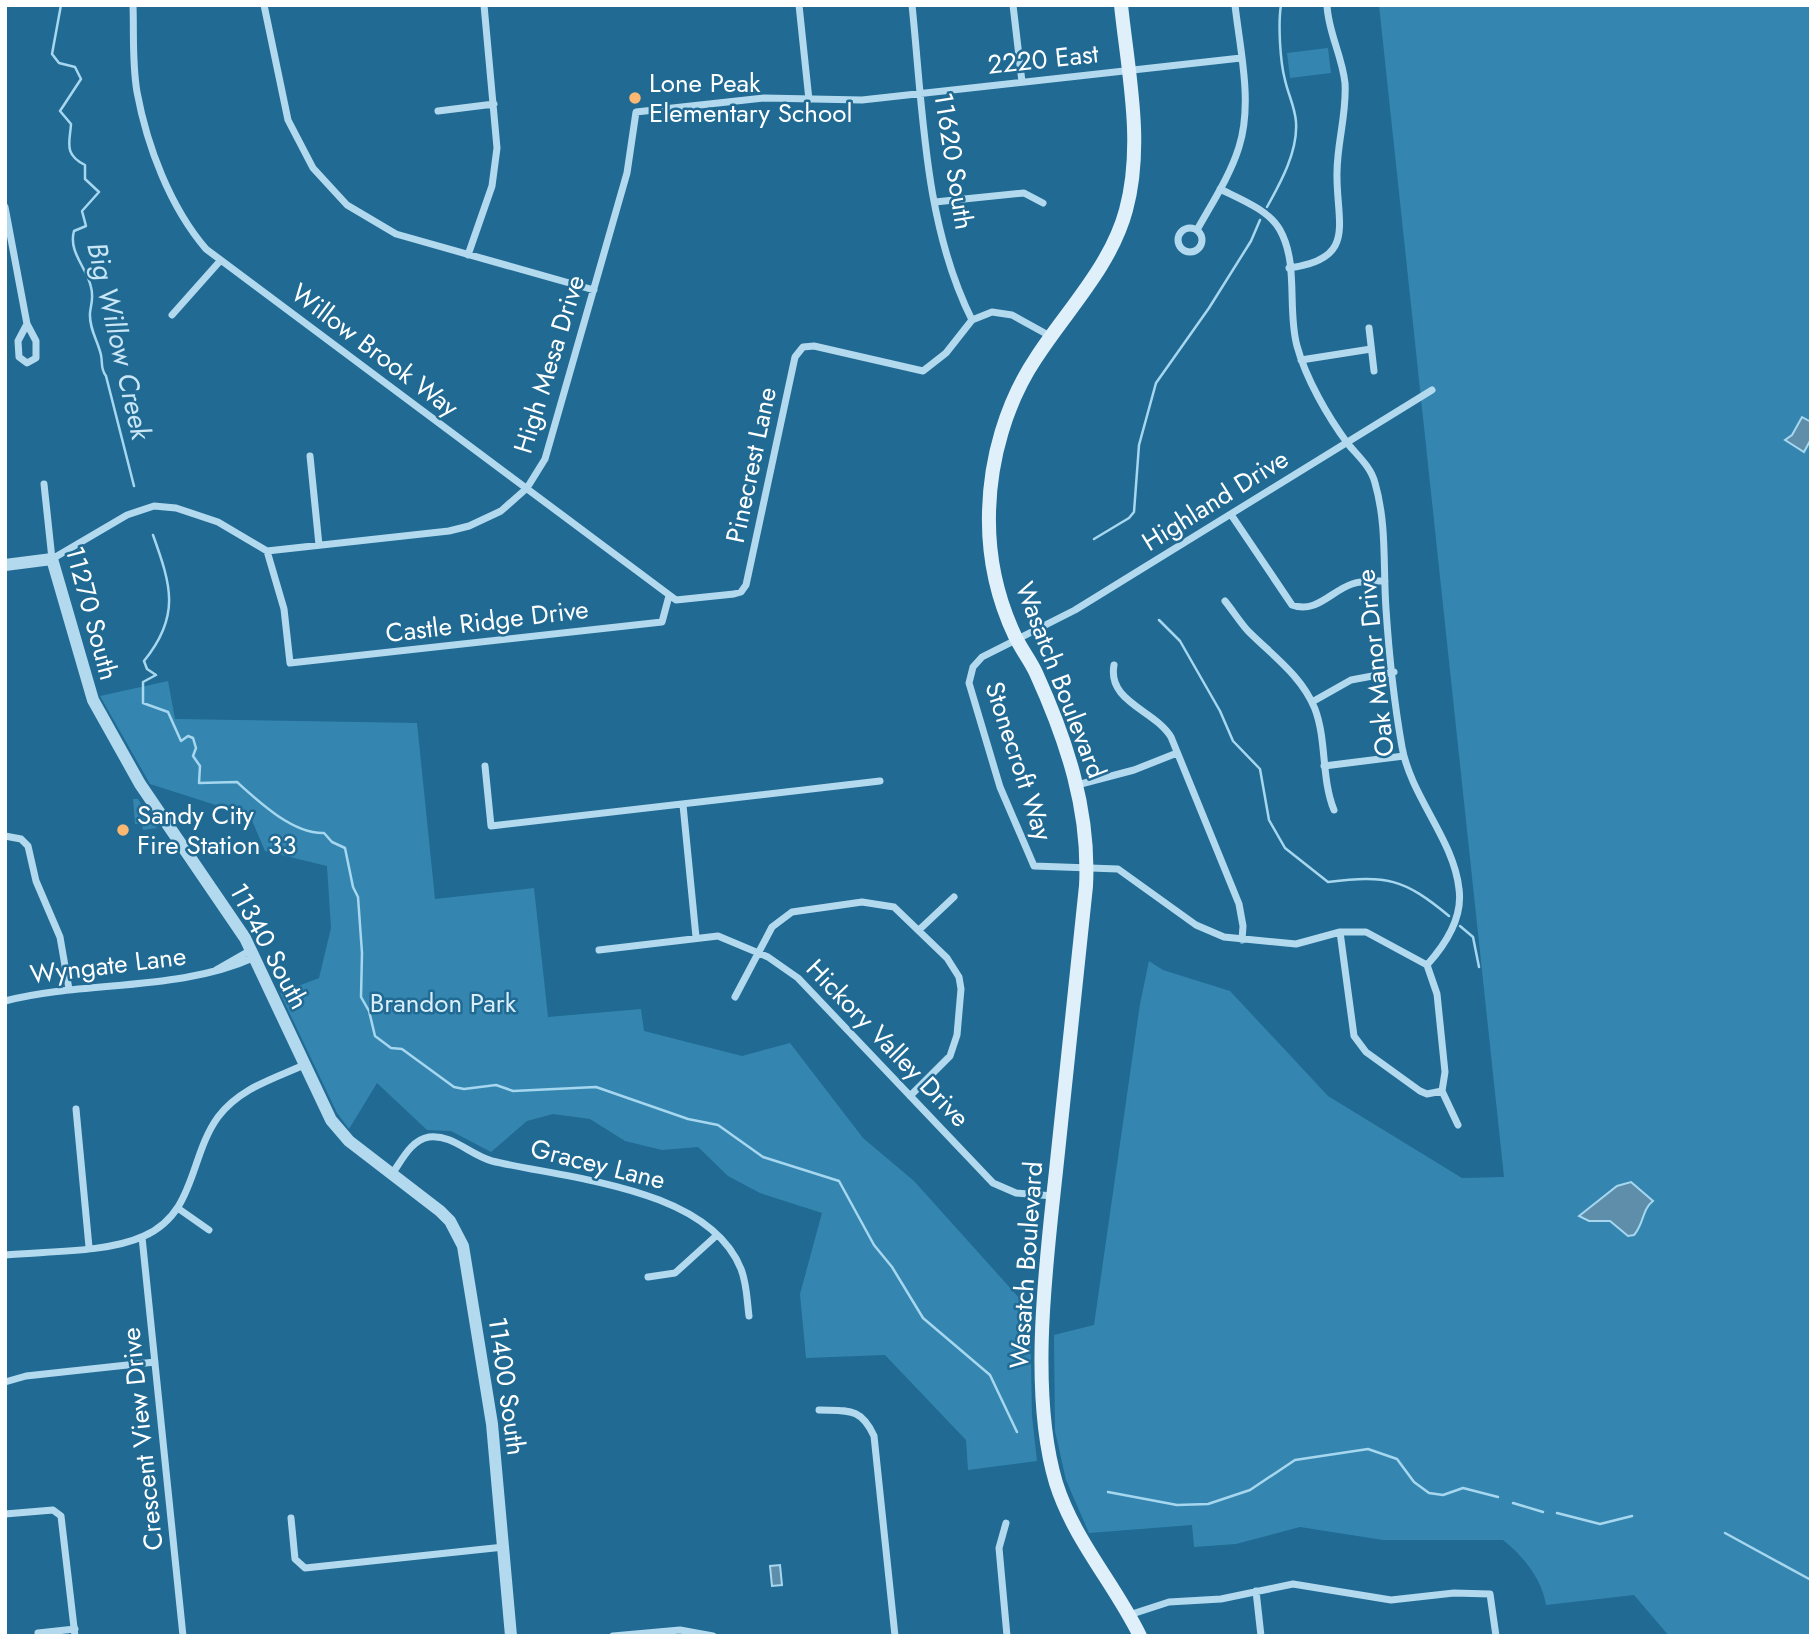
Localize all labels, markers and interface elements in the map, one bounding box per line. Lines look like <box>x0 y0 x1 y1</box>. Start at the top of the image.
street label: 2220 East <box>986 34 1101 84</box>
place label: Lone Peak Elementary School <box>649 64 852 132</box>
marker: Lone Peak Elementary School <box>627 90 643 106</box>
street label: 11620 South <box>924 90 984 232</box>
water label: Big Willow Creek <box>76 238 162 445</box>
street label: High Mesa Drive <box>504 270 594 458</box>
street label: Willow Brook Way <box>283 274 467 426</box>
street label: Pinecrest Lane <box>716 384 786 546</box>
street label: Highland Drive <box>1134 440 1296 560</box>
street label: 11270 South <box>56 542 128 684</box>
street label: Oak Manor Drive <box>1346 567 1404 759</box>
street label: Wasatch Boulevard <box>1006 576 1116 784</box>
street label: Castle Ridge Drive <box>383 590 591 652</box>
street label: Stonecroft Way <box>975 677 1063 846</box>
place label: Sandy City Fire Station 33 <box>137 796 297 864</box>
marker: Sandy City Fire Station 33 <box>115 822 131 838</box>
street label: 11340 South <box>220 876 318 1016</box>
street label: Wyngate Lane <box>28 937 188 993</box>
street label: Hickory Valley Drive <box>798 950 978 1136</box>
park label: Brandon Park <box>370 984 517 1022</box>
street label: Gracey Lane <box>527 1129 669 1199</box>
street label: Wasatch Boulevard <box>1000 1160 1052 1370</box>
street label: 11400 South <box>478 1314 536 1458</box>
street label: Crescent View Drive <box>111 1326 173 1552</box>

